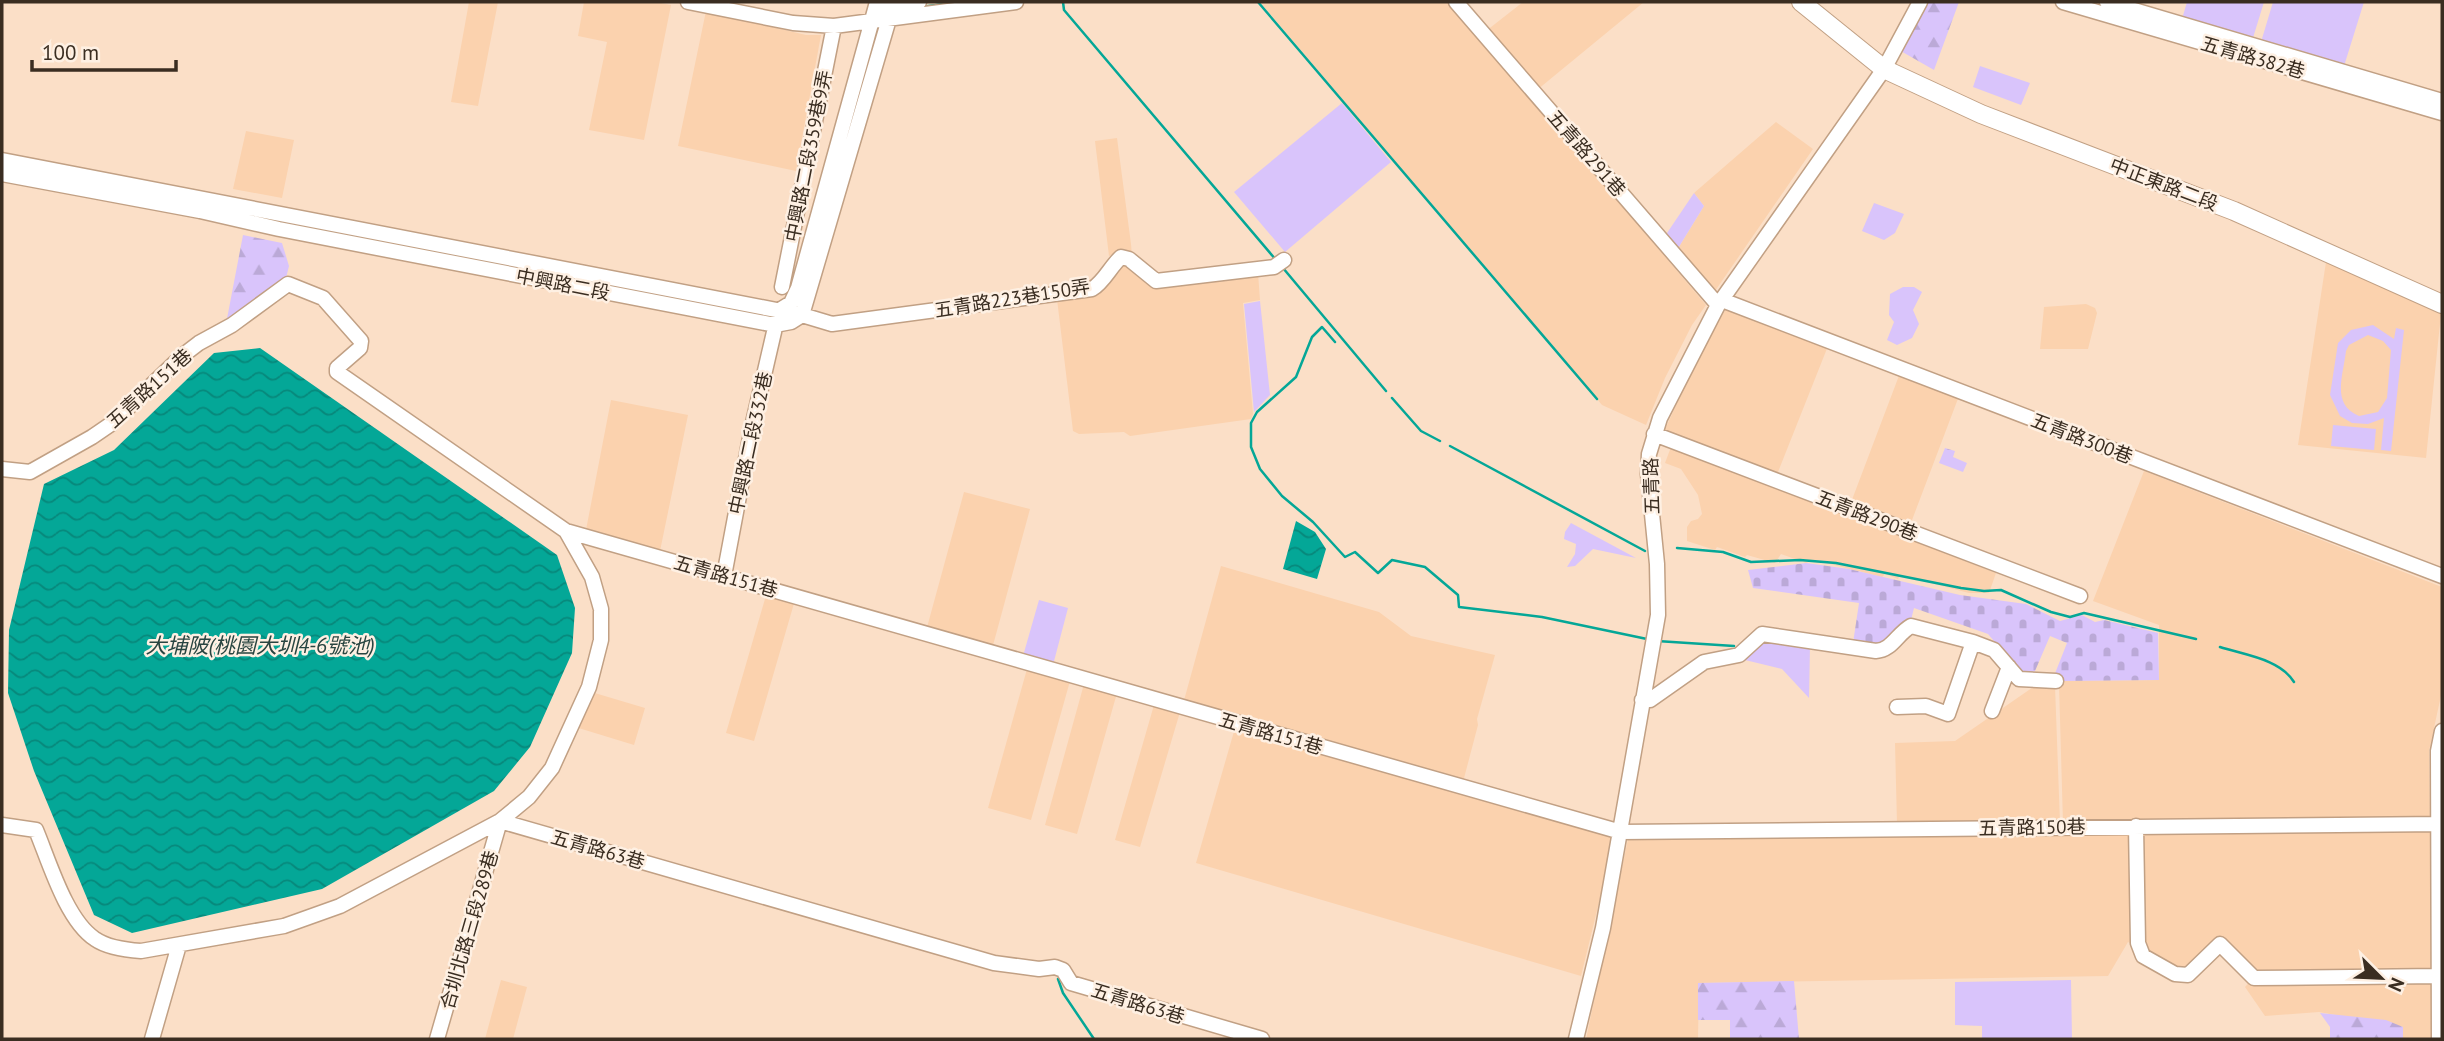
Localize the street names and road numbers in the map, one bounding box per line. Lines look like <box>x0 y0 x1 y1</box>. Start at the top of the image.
street label: 五青路382巷 <box>2198 31 2308 83</box>
street label: 中興路二段359巷9弄 <box>780 68 836 244</box>
street label: 五青路291巷 <box>1543 105 1631 201</box>
street label: 中正東路二段 <box>2106 152 2222 216</box>
street label: 中興路二段 <box>514 263 612 305</box>
street label: 五青路223巷150弄 <box>933 274 1091 322</box>
street label: 五青路151巷 <box>101 343 197 433</box>
street label: 中興路二段332巷 <box>723 370 777 516</box>
street label: 五青路300巷 <box>2028 408 2136 468</box>
street label: 五青路 <box>1638 457 1664 515</box>
street label: 五青路290巷 <box>1813 485 1921 545</box>
street label: 五青路151巷 <box>671 550 781 602</box>
street label: 五青路151巷 <box>1216 707 1326 759</box>
street label: 五青路150巷 <box>1978 814 2086 840</box>
street label: 五青路63巷 <box>548 824 648 874</box>
street label: 合圳北路三段289巷 <box>435 848 503 1012</box>
street label: 五青路63巷 <box>1088 977 1188 1029</box>

